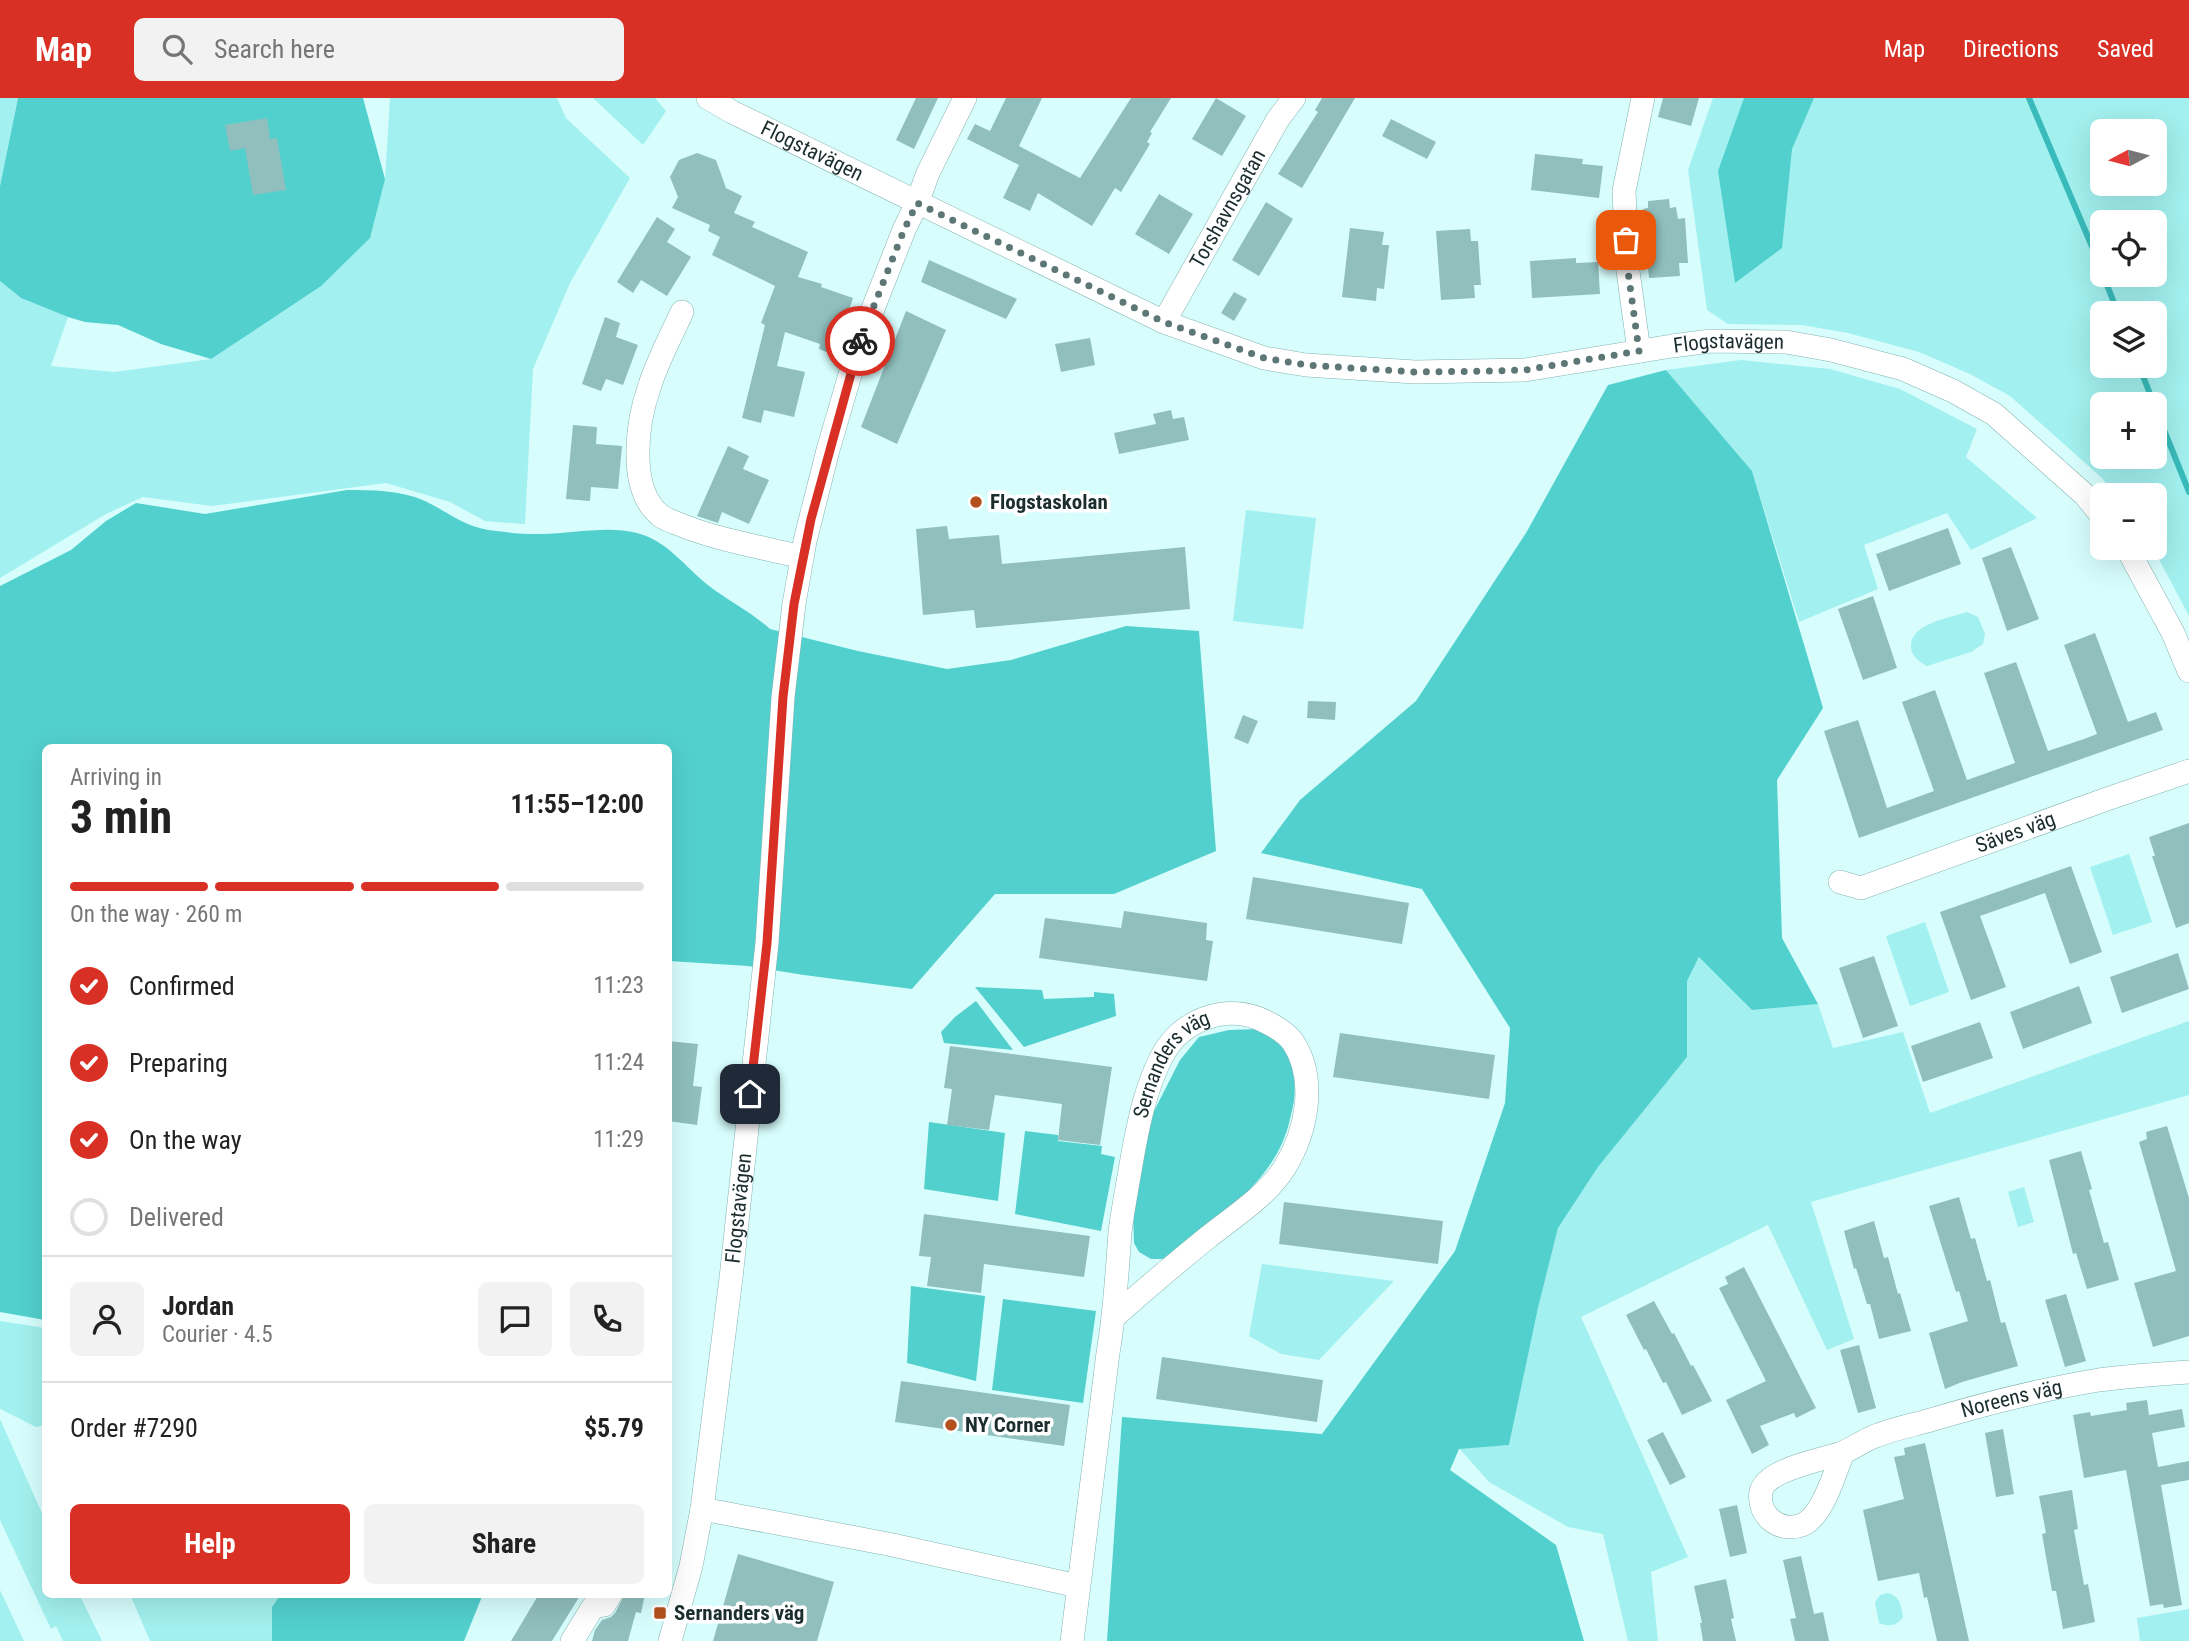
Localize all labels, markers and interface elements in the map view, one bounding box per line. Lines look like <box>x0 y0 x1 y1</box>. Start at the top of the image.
search box <box>134 18 624 81</box>
text: Map <box>35 30 92 69</box>
icon: search <box>158 30 196 68</box>
text: Search here <box>214 34 335 64</box>
text: Map <box>1884 35 1925 63</box>
text: Directions <box>1963 35 2059 63</box>
text: Saved <box>2097 35 2154 63</box>
street label: Flogstavägen <box>757 116 867 186</box>
north arrow <box>2090 119 2166 196</box>
map controls <box>2090 119 2167 560</box>
street label: Torshavnsgatan <box>1185 145 1270 272</box>
pin <box>1596 210 1656 270</box>
button: locate <box>2090 210 2167 287</box>
icon: bag <box>1607 221 1645 259</box>
button: layers <box>2090 301 2167 378</box>
courier <box>825 306 895 376</box>
icon: bike <box>841 322 879 360</box>
street label: Flogstavägen <box>1672 329 1784 358</box>
button: + <box>2090 392 2167 469</box>
button: − <box>2090 483 2167 560</box>
place label: Flogstaskolan <box>990 490 1108 514</box>
marker: Flogstaskolan <box>968 494 984 510</box>
text: Arriving in <box>70 764 162 791</box>
text: 11:55–12:00 <box>510 789 644 819</box>
text: 3 min <box>70 790 172 844</box>
street label: Säves väg <box>1972 807 2059 858</box>
text: On the way · 260 m <box>70 901 242 928</box>
icon: check <box>70 967 108 1005</box>
text: Confirmed <box>129 971 235 1001</box>
text: 11:23 <box>593 972 644 999</box>
street label: Sernanders väg <box>1129 1006 1213 1121</box>
icon: check <box>70 1044 108 1082</box>
text: Preparing <box>129 1048 228 1078</box>
text: 11:24 <box>593 1049 644 1076</box>
pin <box>720 1064 780 1124</box>
icon: home <box>731 1075 769 1113</box>
icon: check <box>70 1121 108 1159</box>
text: On the way <box>129 1125 242 1155</box>
text: 11:29 <box>593 1126 644 1153</box>
street label: Flogstavägen <box>721 1152 756 1265</box>
text: Delivered <box>129 1202 224 1232</box>
button: person <box>70 1282 144 1356</box>
button: chat <box>478 1282 552 1356</box>
button: phone <box>570 1282 644 1356</box>
text: Jordan <box>162 1291 234 1321</box>
text: Courier · 4.5 <box>162 1321 273 1348</box>
street label: Noreens väg <box>1958 1375 2064 1423</box>
text: Order #7290 <box>70 1413 198 1443</box>
text: $5.79 <box>584 1413 644 1443</box>
place label: NY Corner <box>965 1413 1051 1437</box>
marker: NY Corner <box>943 1417 959 1433</box>
button: Help <box>70 1504 350 1584</box>
button: Share <box>364 1504 644 1584</box>
place label: Sernanders väg <box>674 1601 804 1625</box>
marker: Sernanders väg <box>652 1605 668 1621</box>

